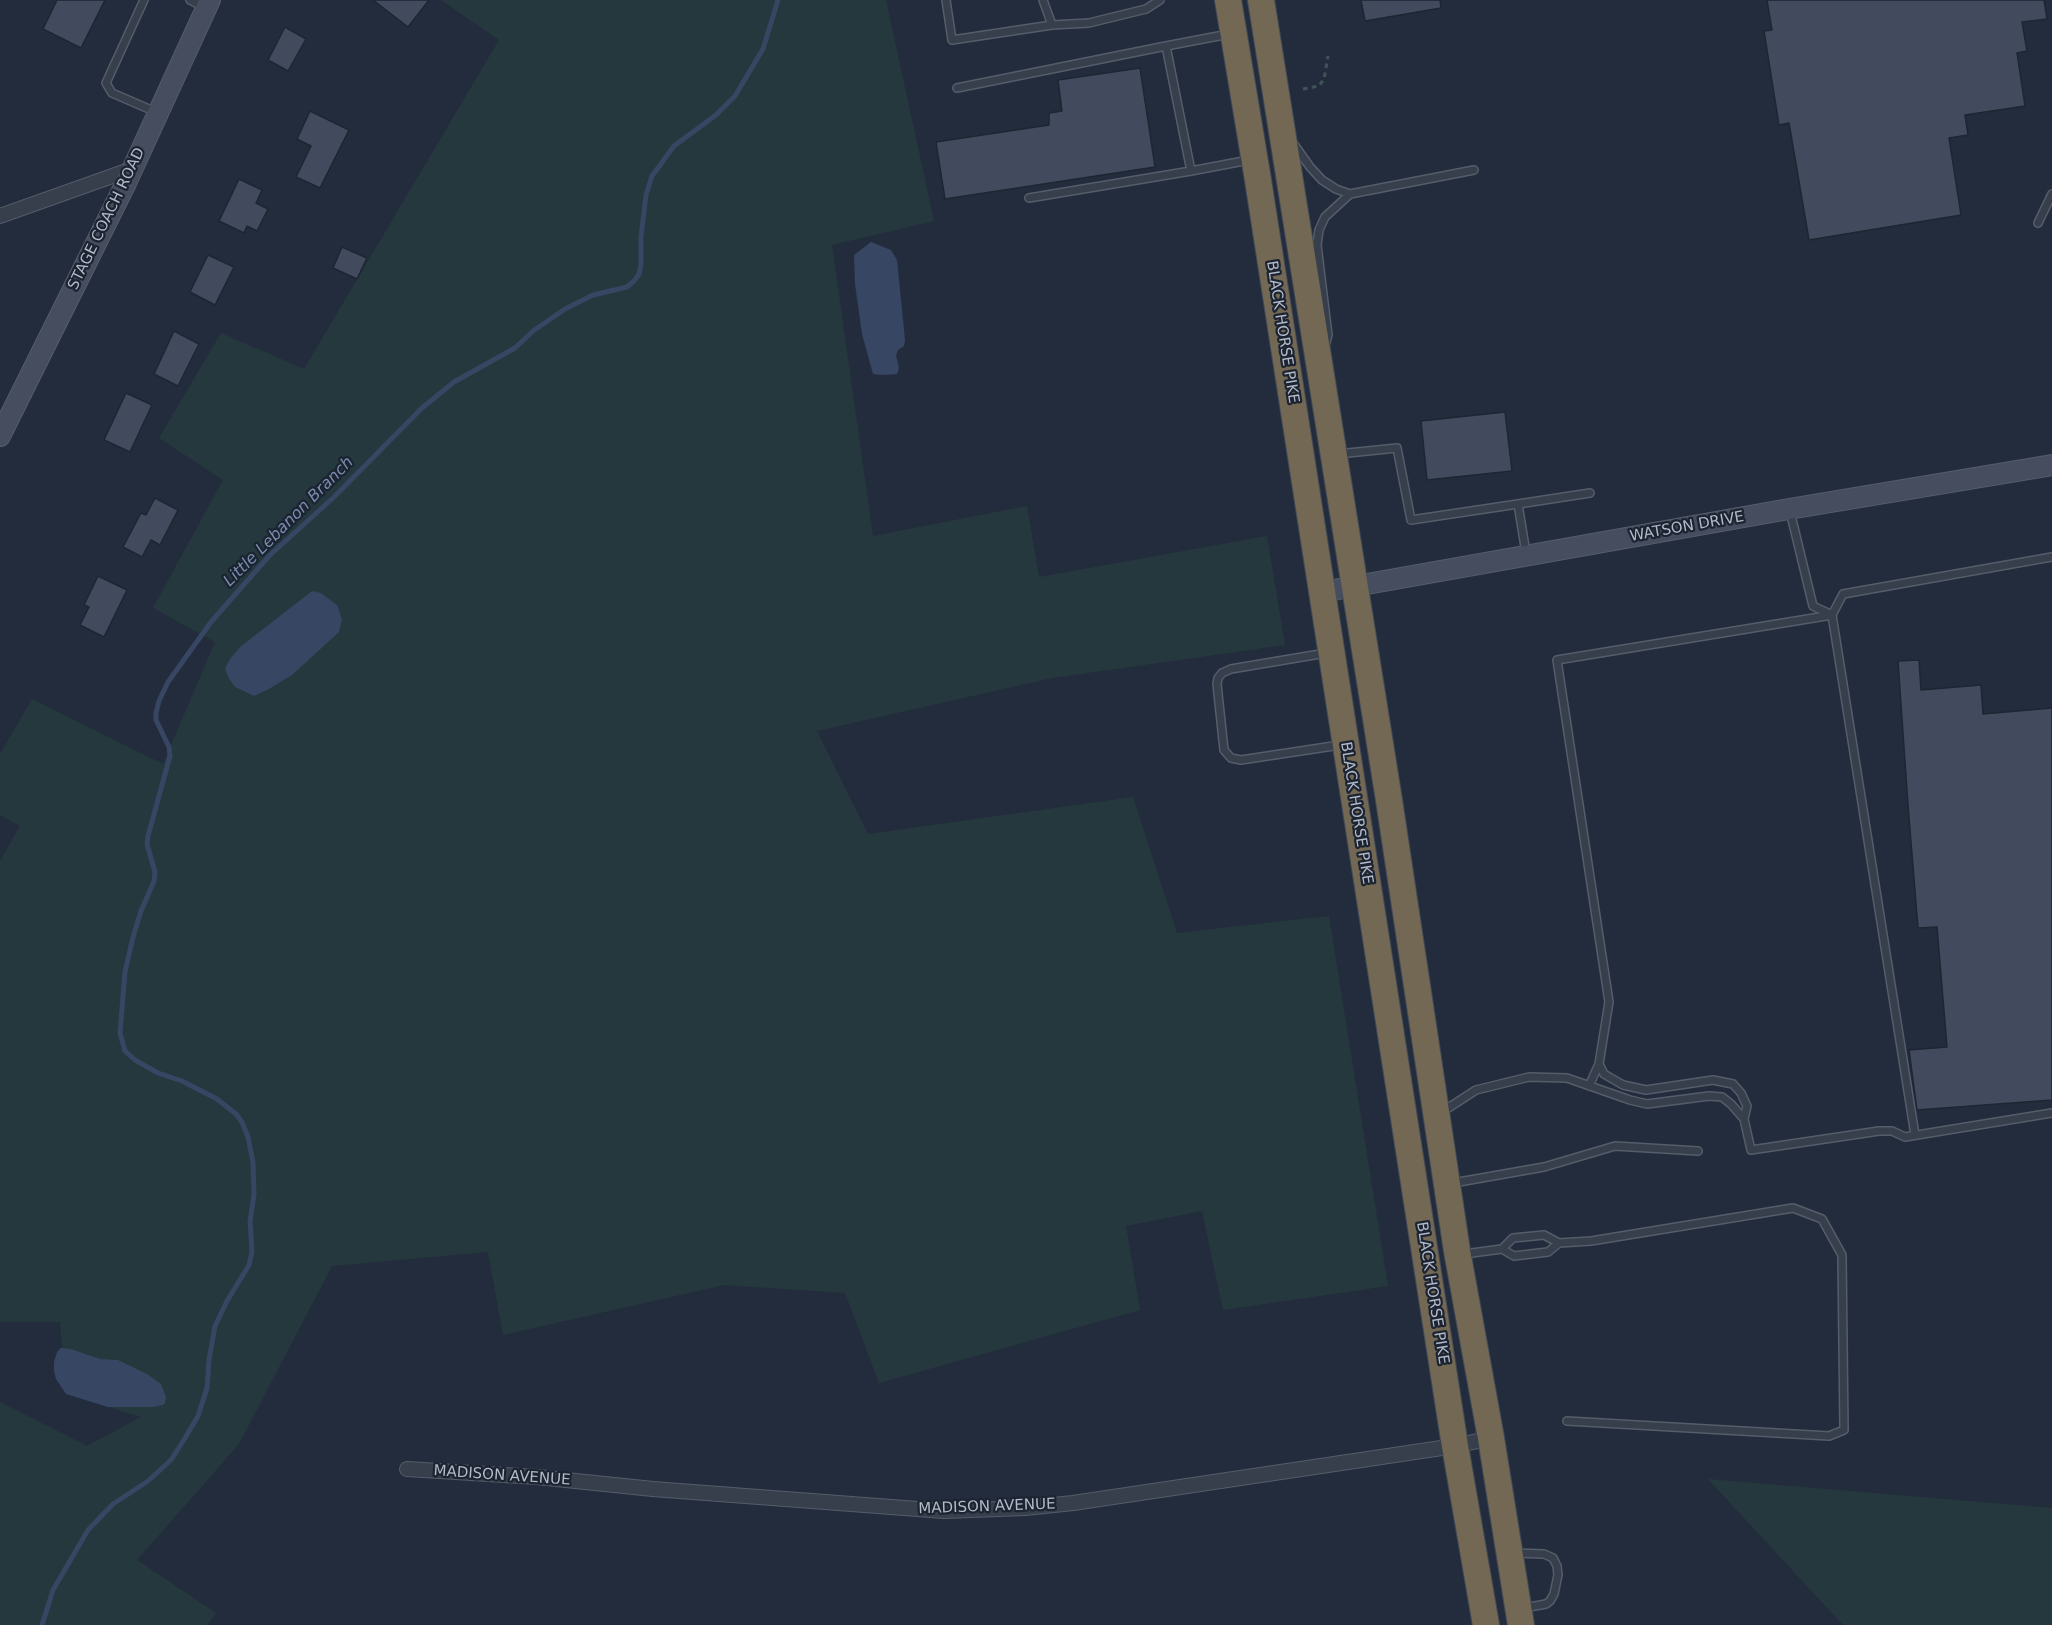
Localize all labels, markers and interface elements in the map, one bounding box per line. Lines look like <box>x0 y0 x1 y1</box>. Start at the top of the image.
street label: STAGE COACH ROAD <box>65 145 149 293</box>
street label: BLACK HORSE PIKE <box>1262 259 1302 405</box>
water label: Little Lebanon Branch <box>220 453 358 591</box>
street label: WATSON DRIVE <box>1628 508 1746 546</box>
street label: BLACK HORSE PIKE <box>1336 740 1376 886</box>
street label: BLACK HORSE PIKE <box>1412 1220 1452 1366</box>
street label: MADISON AVENUE <box>433 1462 571 1490</box>
street label: MADISON AVENUE <box>918 1496 1056 1518</box>

